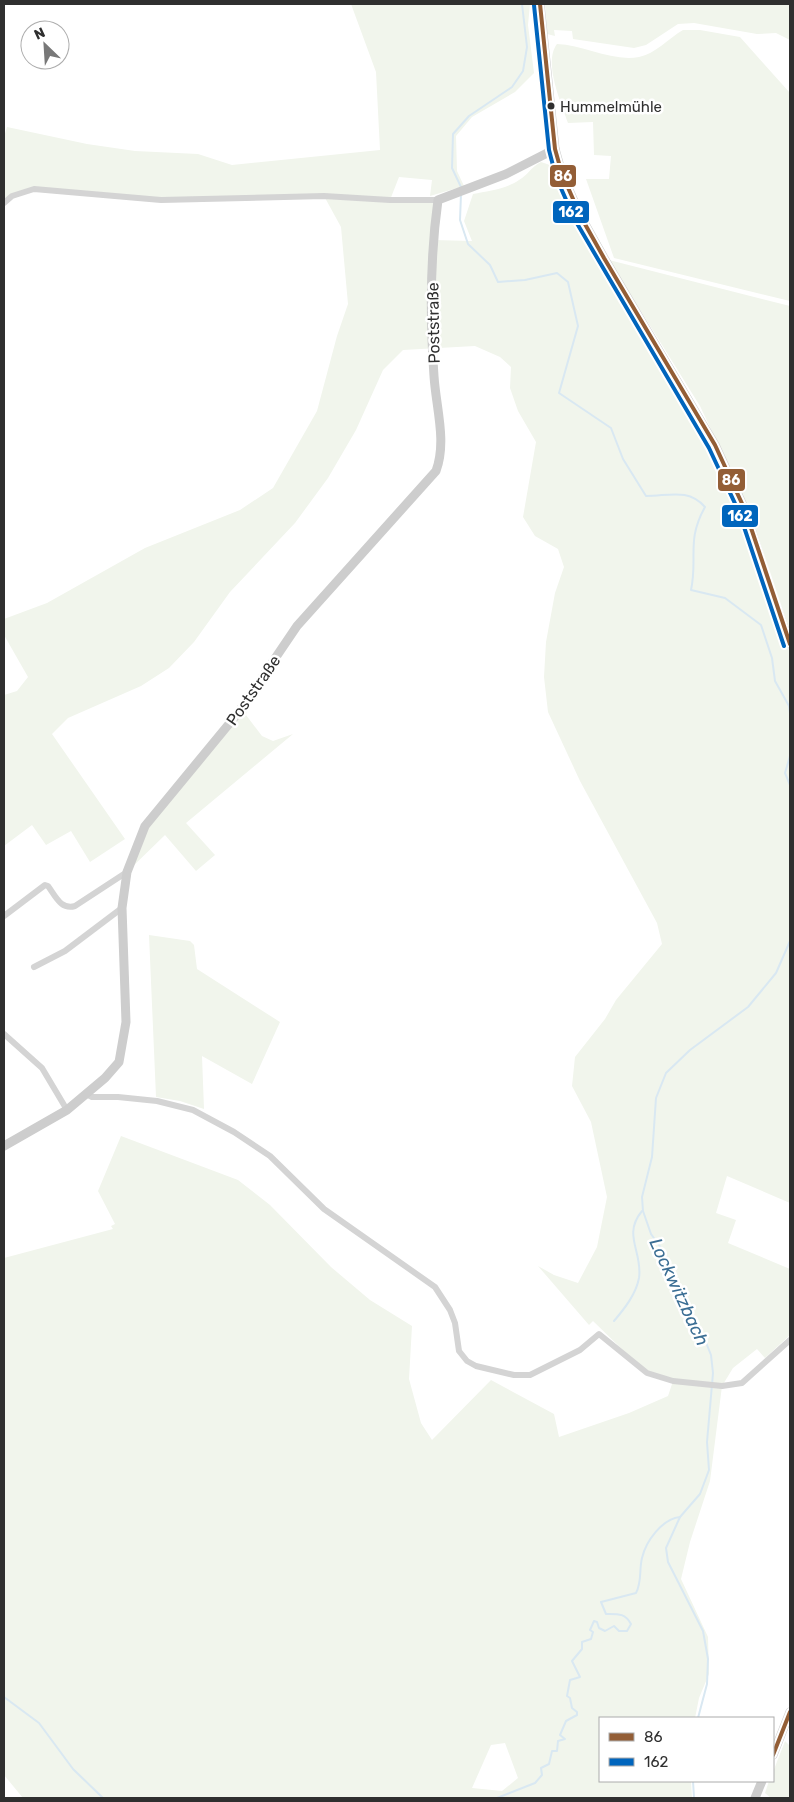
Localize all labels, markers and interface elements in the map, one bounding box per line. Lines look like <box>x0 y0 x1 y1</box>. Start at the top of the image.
north arrow <box>20 20 70 70</box>
text: N <box>32 24 48 44</box>
place label: Hummelmühle <box>560 98 662 116</box>
marker: Hummelmühle <box>546 101 556 111</box>
line badge: 86 <box>549 164 577 188</box>
text: 86 <box>554 168 572 185</box>
line badge: 162 <box>552 200 590 224</box>
text: 162 <box>558 204 584 221</box>
street label: Poststraße <box>423 282 444 364</box>
line badge: 86 <box>717 468 746 492</box>
text: 86 <box>722 472 740 489</box>
line badge: 162 <box>721 504 759 528</box>
text: 162 <box>727 508 753 525</box>
street label: Poststraße <box>222 652 285 729</box>
water label: Lockwitzbach <box>644 1235 714 1349</box>
legend <box>599 1717 774 1782</box>
text: 86 <box>644 1728 663 1746</box>
text: 162 <box>644 1753 668 1771</box>

